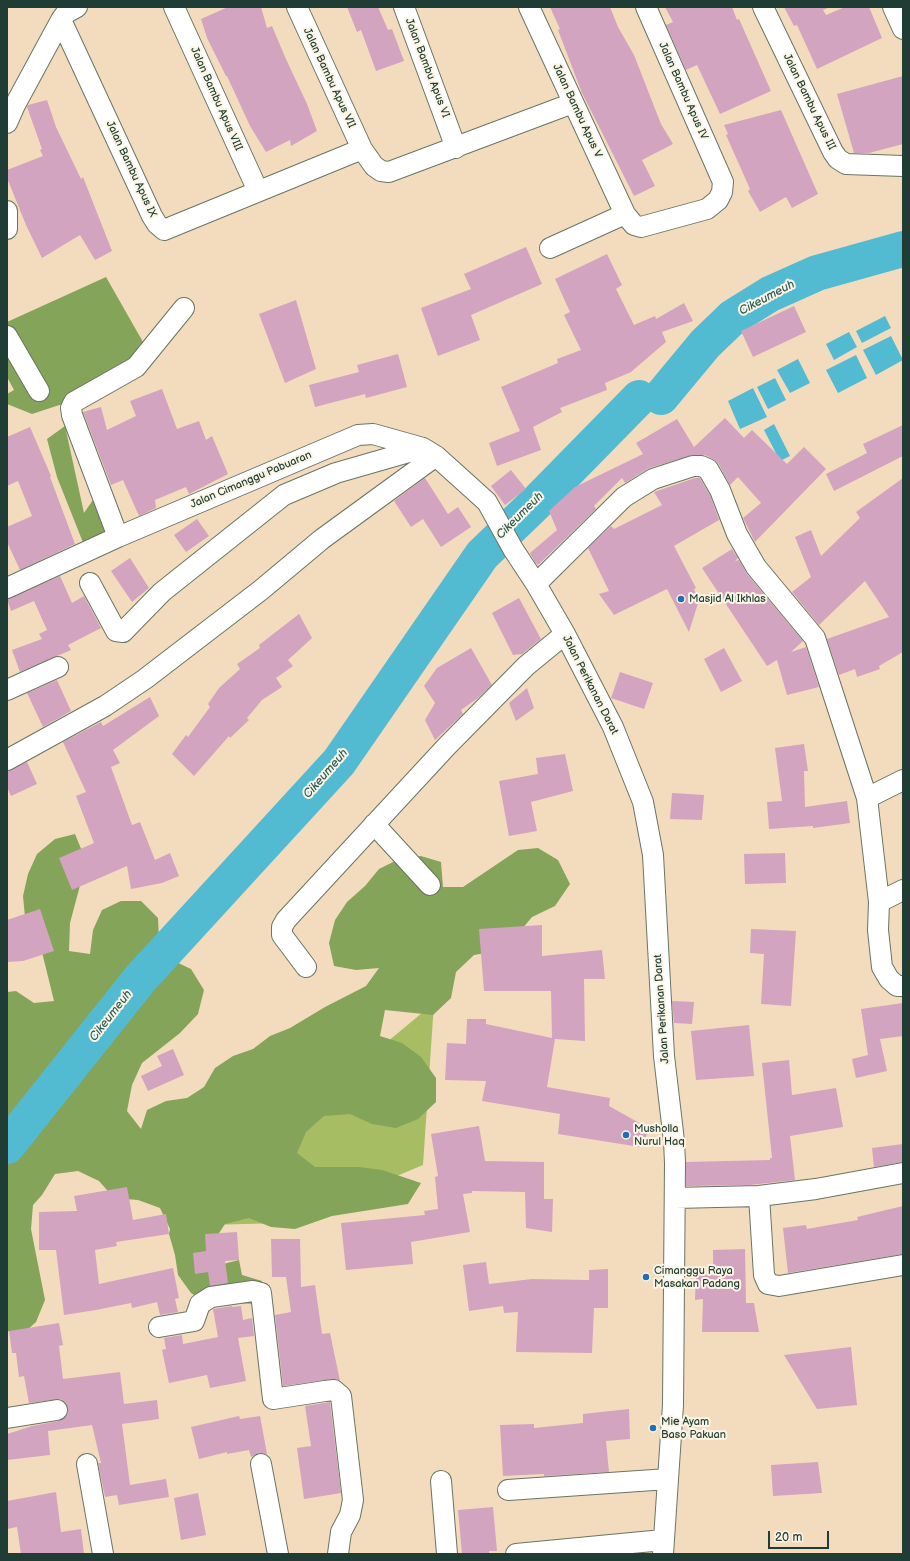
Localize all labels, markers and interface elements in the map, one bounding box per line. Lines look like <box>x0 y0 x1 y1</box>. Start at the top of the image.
street label: Jalan Bambu Apus VI <box>402 16 452 120</box>
street label: Jalan Bambu Apus VII <box>300 26 358 130</box>
street label: Jalan Bambu Apus IV <box>656 40 710 142</box>
street label: Jalan Bambu Apus VIII <box>187 45 245 153</box>
street label: Jalan Bambu Apus III <box>780 52 838 152</box>
street label: Jalan Bambu Apus V <box>549 62 605 160</box>
street label: Jalan Bambu Apus IX <box>103 119 159 219</box>
water label: Cikeumeuh <box>737 277 797 319</box>
street label: Jalan Cimanggu Pabuaran <box>188 448 314 512</box>
water label: Cikeumeuh <box>493 489 547 543</box>
place label: Masjid Al Ikhlas <box>689 592 766 606</box>
marker: Masjid Al Ikhlas <box>676 594 686 604</box>
street label: Jalan Perikanan Darat <box>559 633 621 737</box>
water label: Cikeumeuh <box>301 746 351 802</box>
street label: Jalan Perikanan Darat <box>652 954 672 1064</box>
water label: Cikeumeuh <box>87 988 135 1044</box>
place label: Musholla Nurul Haq <box>634 1122 685 1148</box>
marker: Musholla Nurul Haq <box>621 1130 631 1140</box>
place label: Cimanggu Raya Masakan Padang <box>654 1264 740 1290</box>
marker: Cimanggu Raya Masakan Padang <box>641 1272 651 1282</box>
place label: Mie Ayam Baso Pakuan <box>661 1415 726 1441</box>
marker: Mie Ayam Baso Pakuan <box>648 1423 658 1433</box>
scale bar <box>770 1523 831 1549</box>
text: 20 m <box>775 1530 802 1545</box>

